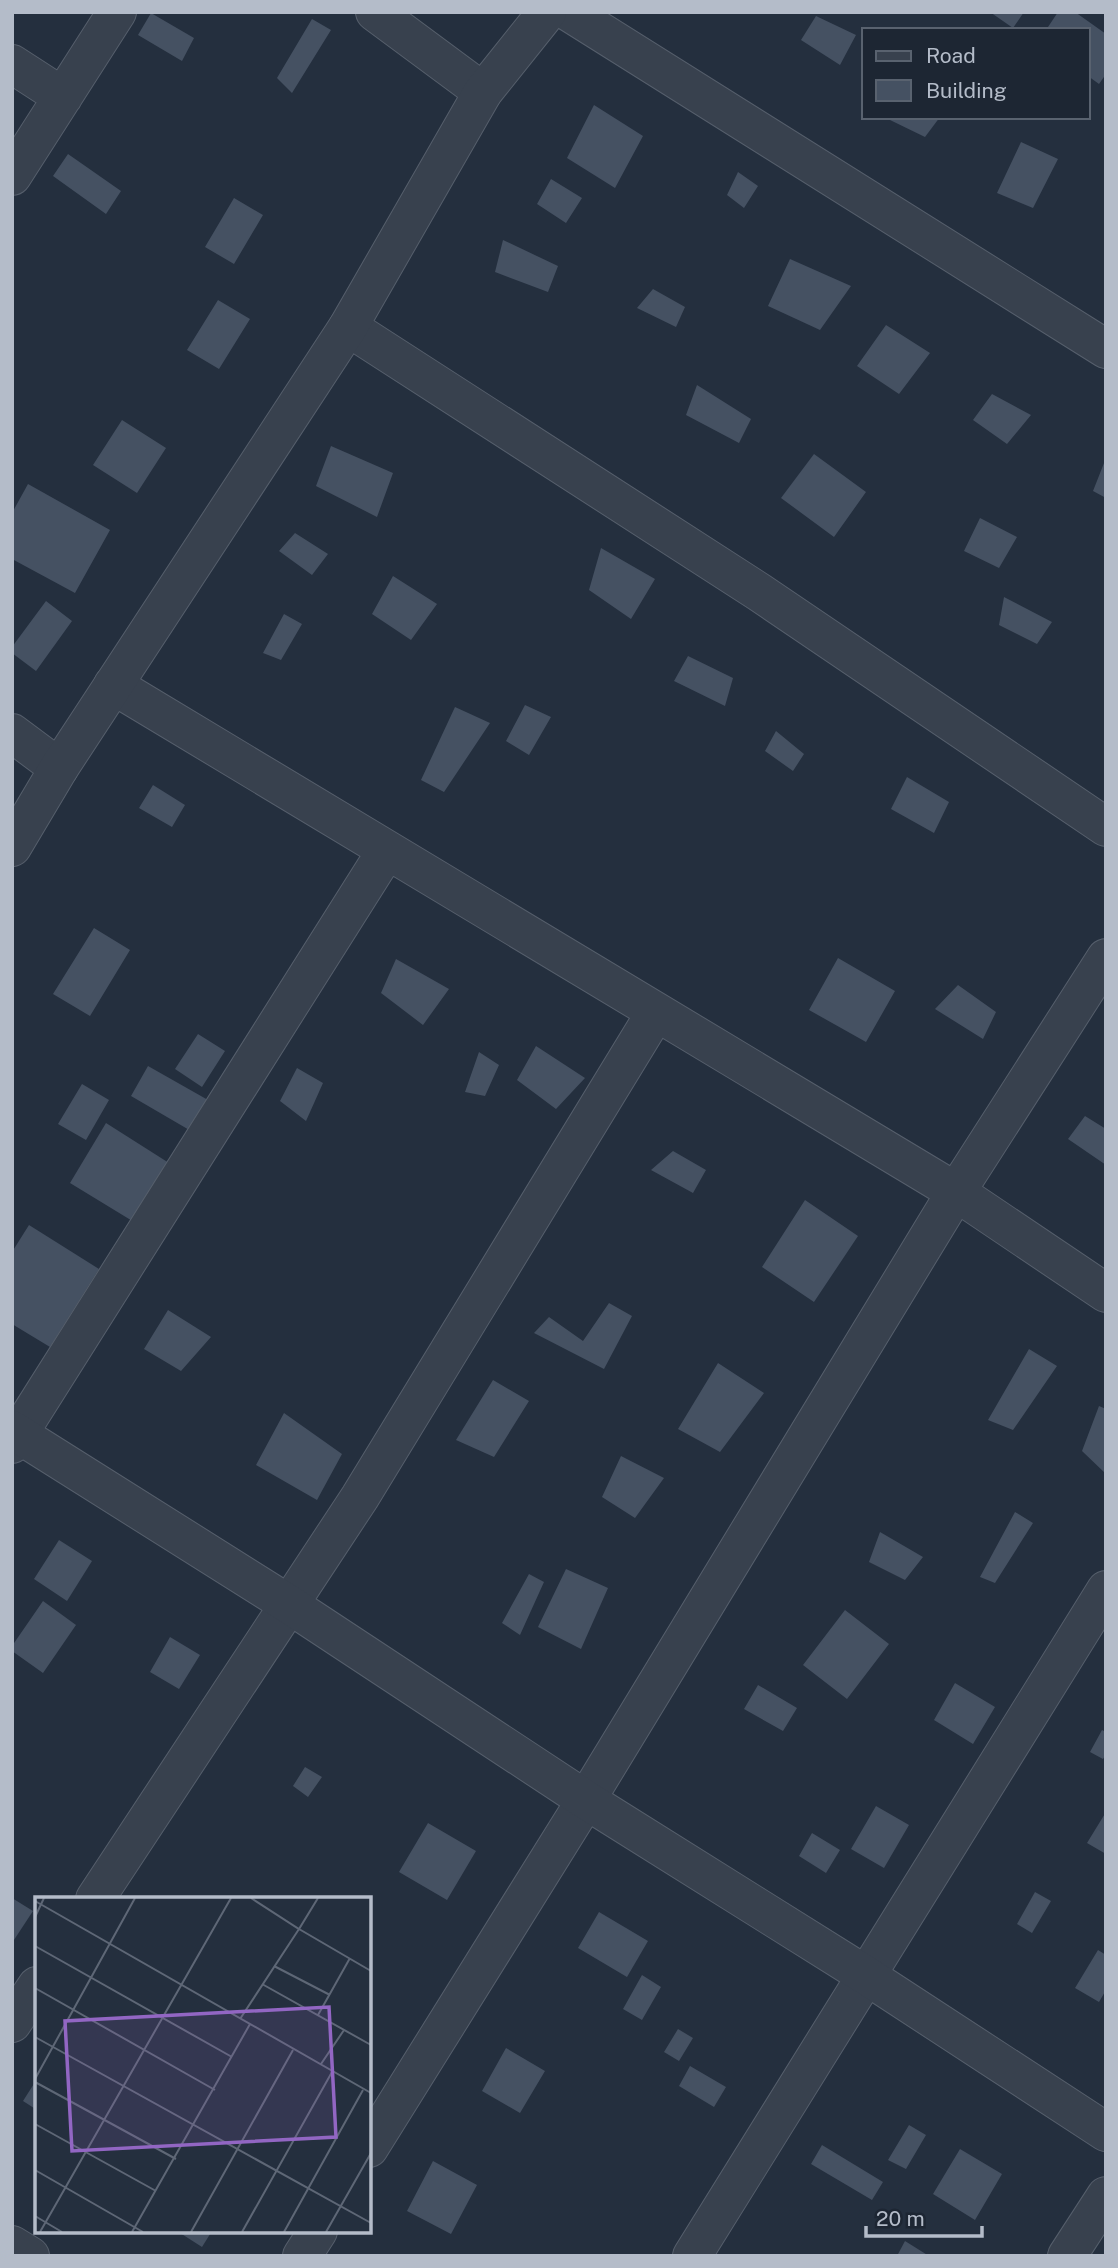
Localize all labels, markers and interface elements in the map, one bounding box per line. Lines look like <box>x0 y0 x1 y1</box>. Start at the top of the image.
legend <box>862 28 1090 119</box>
text: Road <box>926 43 976 68</box>
text: Building <box>926 78 1007 103</box>
inset map <box>35 1897 371 2233</box>
scale bar <box>866 2194 982 2238</box>
text: 20 m <box>876 2206 925 2231</box>

